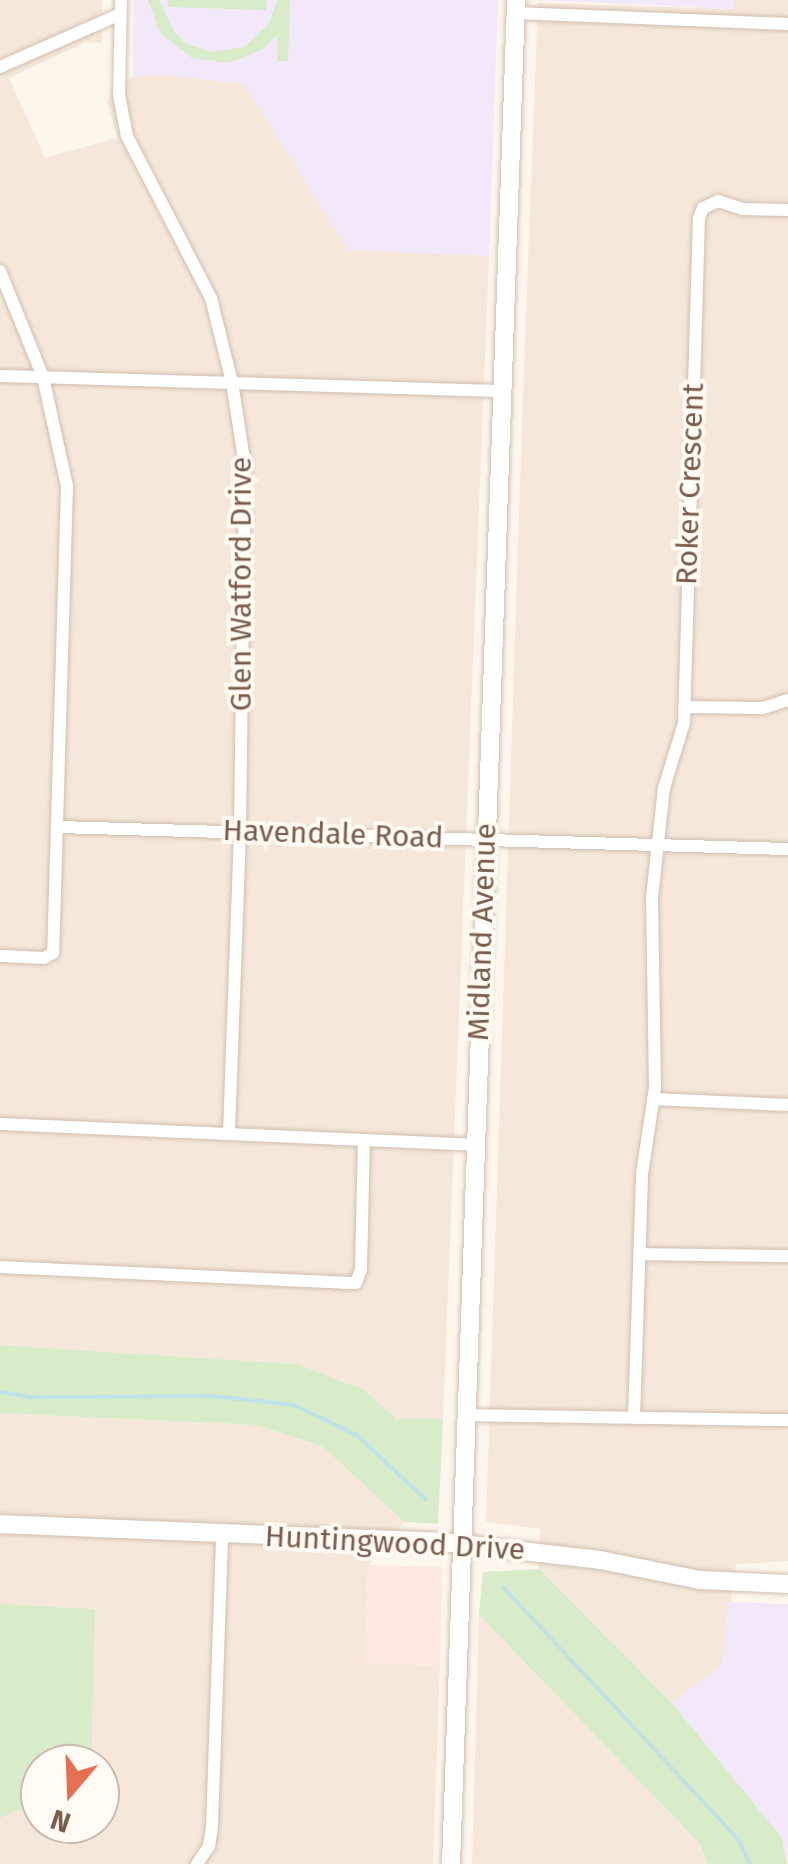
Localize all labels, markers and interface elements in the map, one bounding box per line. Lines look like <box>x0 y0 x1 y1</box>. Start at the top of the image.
street label: Roker Crescent <box>668 382 712 586</box>
street label: Glen Watford Drive <box>223 457 259 711</box>
street label: Havendale Road <box>222 812 444 856</box>
street label: Midland Avenue <box>460 823 504 1041</box>
street label: Huntingwood Drive <box>264 1518 526 1568</box>
north arrow <box>20 1744 120 1844</box>
text: N <box>47 1802 75 1840</box>

